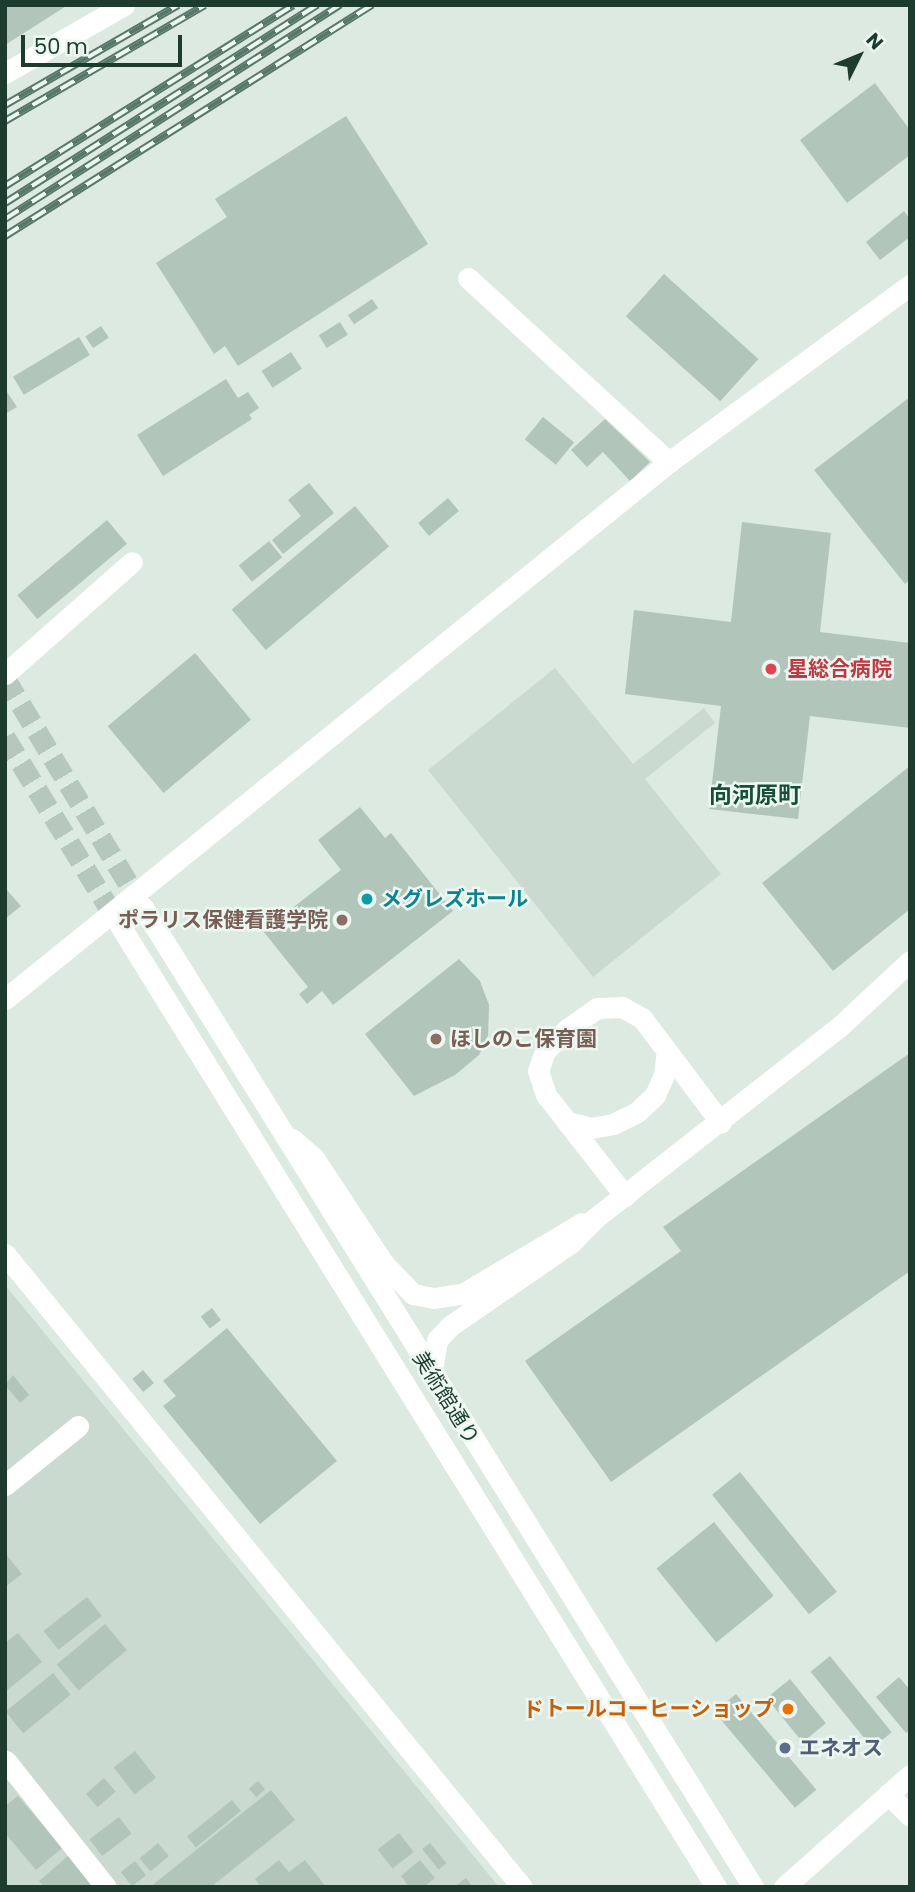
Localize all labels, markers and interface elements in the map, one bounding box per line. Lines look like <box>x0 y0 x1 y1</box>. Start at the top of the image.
scale bar <box>24 21 186 65</box>
north arrow <box>824 21 894 91</box>
text: N <box>860 27 889 56</box>
text: 50 m <box>34 32 88 61</box>
place label: 星総合病院 <box>787 656 892 682</box>
marker: 星総合病院 <box>761 659 781 679</box>
district label: 向河原町 <box>709 781 801 809</box>
place label: メグレズホール <box>381 886 528 912</box>
marker: メグレズホール <box>359 891 375 907</box>
place label: ポラリス保健看護学院 <box>118 907 328 933</box>
marker: ポラリス保健看護学院 <box>334 912 350 928</box>
place label: ほしのこ保育園 <box>450 1026 597 1052</box>
marker: ほしのこ保育園 <box>428 1031 444 1047</box>
street label: 美術館通り <box>407 1347 485 1449</box>
place label: ドトールコーヒーショップ <box>522 1696 774 1722</box>
marker: ドトールコーヒーショップ <box>780 1701 796 1717</box>
place label: エネオス <box>799 1735 883 1761</box>
marker: エネオス <box>777 1740 793 1756</box>

